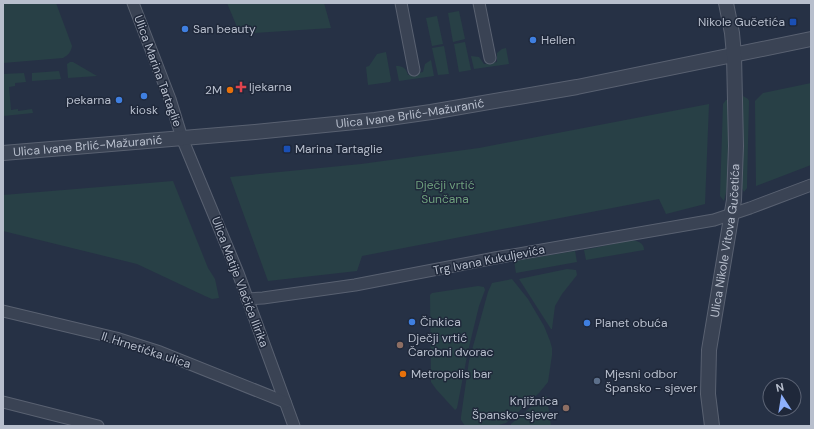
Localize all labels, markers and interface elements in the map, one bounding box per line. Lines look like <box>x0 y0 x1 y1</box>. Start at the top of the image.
street label: Ulica Marina Tartaglie <box>130 13 186 129</box>
place label: Nikole Gučetića <box>698 14 785 30</box>
marker: Nikole Gučetića <box>788 17 798 27</box>
place label: San beauty <box>193 21 256 37</box>
marker: San beauty <box>180 24 190 34</box>
place label: Hellen <box>541 32 575 48</box>
marker: Hellen <box>528 35 538 45</box>
place label: ljekarna <box>249 79 292 95</box>
place label: 2M <box>205 82 222 98</box>
marker: ljekarna <box>236 82 246 92</box>
marker: 2M <box>225 85 235 95</box>
marker: kiosk <box>139 91 149 101</box>
place label: pekarna <box>66 92 111 108</box>
marker: pekarna <box>114 95 124 105</box>
street label: Ulica Ivane Brlić-Mažuranić <box>335 95 485 132</box>
place label: kiosk <box>130 102 158 118</box>
street label: Ulica Ivane Brlić-Mažuranić <box>12 132 163 160</box>
place label: Marina Tartaglie <box>295 141 383 157</box>
marker: Marina Tartaglie <box>282 144 292 154</box>
street label: Ulica Nikole Vitova Gučetića <box>707 163 743 319</box>
park label: Dječji vrtić Sunčana <box>415 177 475 207</box>
street label: Ulica Matije Vlačića Ilirika <box>208 214 272 350</box>
street label: Trg Ivana Kukuljevića <box>432 241 546 279</box>
place label: Činkica <box>420 314 461 330</box>
place label: Planet obuća <box>595 315 667 331</box>
marker: Činkica <box>407 317 417 327</box>
marker: Planet obuća <box>582 318 592 328</box>
street label: II. Hrnetićka ulica <box>99 328 193 372</box>
place label: Dječji vrtić Čarobni dvorac <box>408 330 494 360</box>
marker: Dječji vrtić Čarobni dvorac <box>395 340 405 350</box>
place label: Metropolis bar <box>411 366 492 382</box>
place label: Mjesni odbor Špansko - sjever <box>605 366 698 396</box>
marker: Metropolis bar <box>398 369 408 379</box>
marker: Mjesni odbor Špansko - sjever <box>592 376 602 386</box>
north arrow <box>762 377 802 417</box>
text: N <box>775 380 785 395</box>
place label: Knjižnica Špansko-sjever <box>472 393 559 423</box>
marker: Knjižnica Špansko-sjever <box>561 403 571 413</box>

